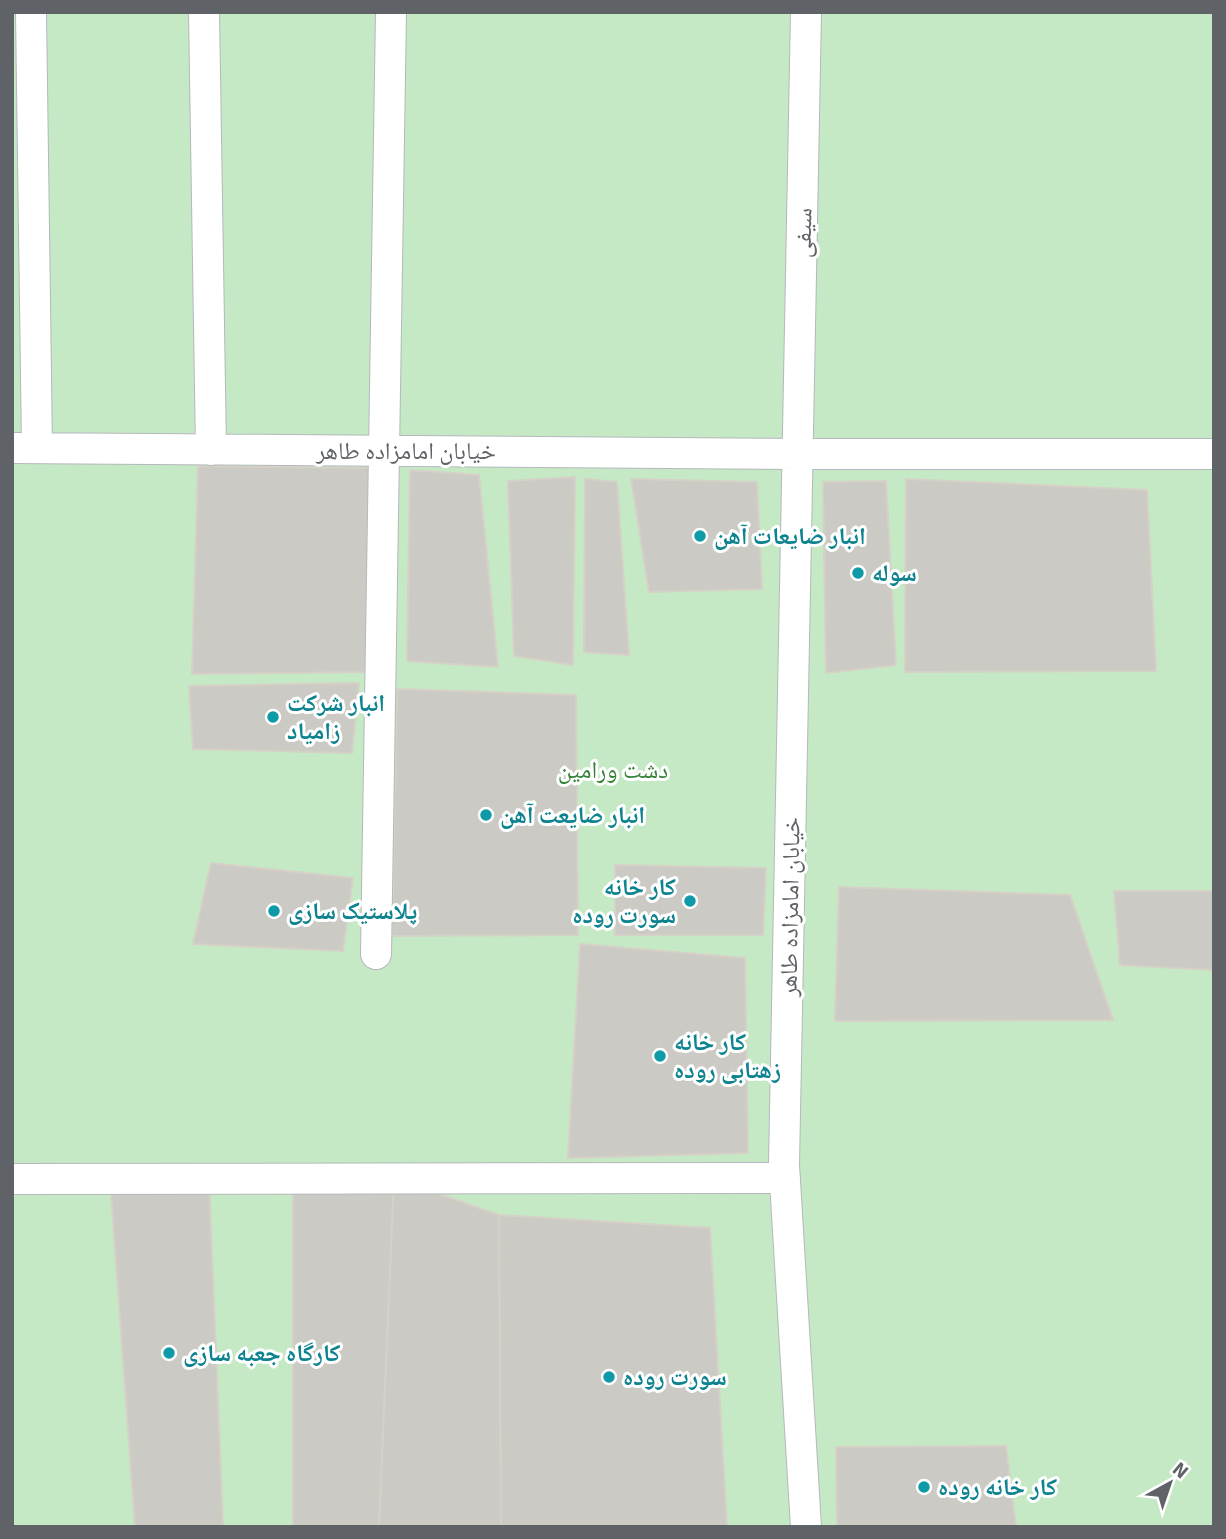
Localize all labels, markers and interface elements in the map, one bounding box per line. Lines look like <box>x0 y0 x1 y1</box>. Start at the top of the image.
street label: سیفی <box>788 208 818 258</box>
street label: خیابان امامزاده طاهر <box>315 436 496 466</box>
place label: انبار ضایعات آهن <box>714 521 866 551</box>
marker: انبار ضایعات آهن <box>692 528 708 544</box>
place label: سوله <box>872 558 917 588</box>
marker: سوله <box>850 565 866 581</box>
place label: انبار شرکت زامیاد <box>287 688 385 746</box>
marker: انبار شرکت زامیاد <box>265 709 281 725</box>
park label: دشت ورامین <box>558 755 668 785</box>
place label: انبار ضایعت آهن <box>500 800 645 830</box>
marker: انبار ضایعت آهن <box>478 807 494 823</box>
street label: خیابان امامزاده طاهر <box>773 817 807 998</box>
place label: کار خانه سورت روده <box>572 872 676 930</box>
marker: کار خانه سورت روده <box>682 893 698 909</box>
place label: پلاستیک سازی <box>288 896 417 926</box>
marker: پلاستیک سازی <box>266 903 282 919</box>
place label: کار خانه زهتابی روده <box>674 1027 781 1085</box>
marker: کار خانه زهتابی روده <box>652 1048 668 1064</box>
place label: کارگاه جعبه سازی <box>183 1338 341 1368</box>
marker: کارگاه جعبه سازی <box>161 1345 177 1361</box>
place label: سورت روده <box>623 1362 727 1392</box>
marker: سورت روده <box>601 1369 617 1385</box>
north arrow <box>1135 1448 1205 1518</box>
text: N <box>1168 1457 1193 1484</box>
place label: کار خانه روده <box>938 1472 1057 1502</box>
marker: کار خانه روده <box>916 1479 932 1495</box>

